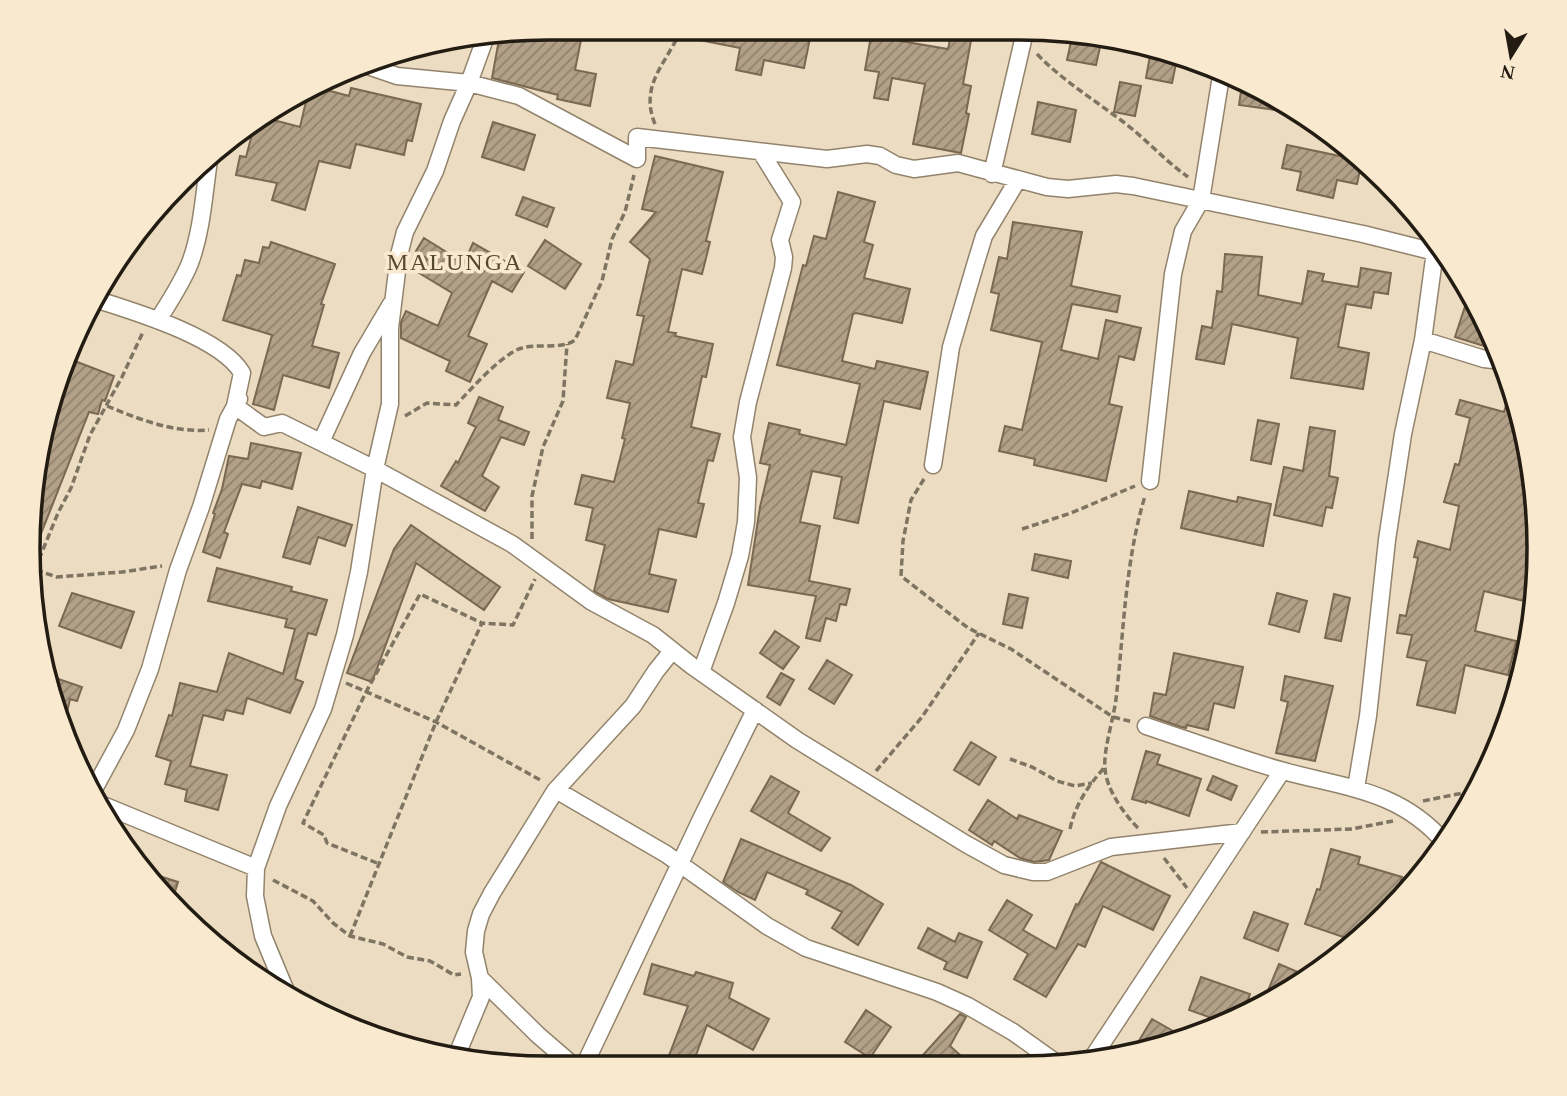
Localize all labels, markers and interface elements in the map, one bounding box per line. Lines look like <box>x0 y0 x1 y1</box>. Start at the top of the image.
north arrow <box>1476 21 1546 91</box>
text: N <box>1499 61 1517 84</box>
district label: MALUNGA <box>387 249 523 275</box>

